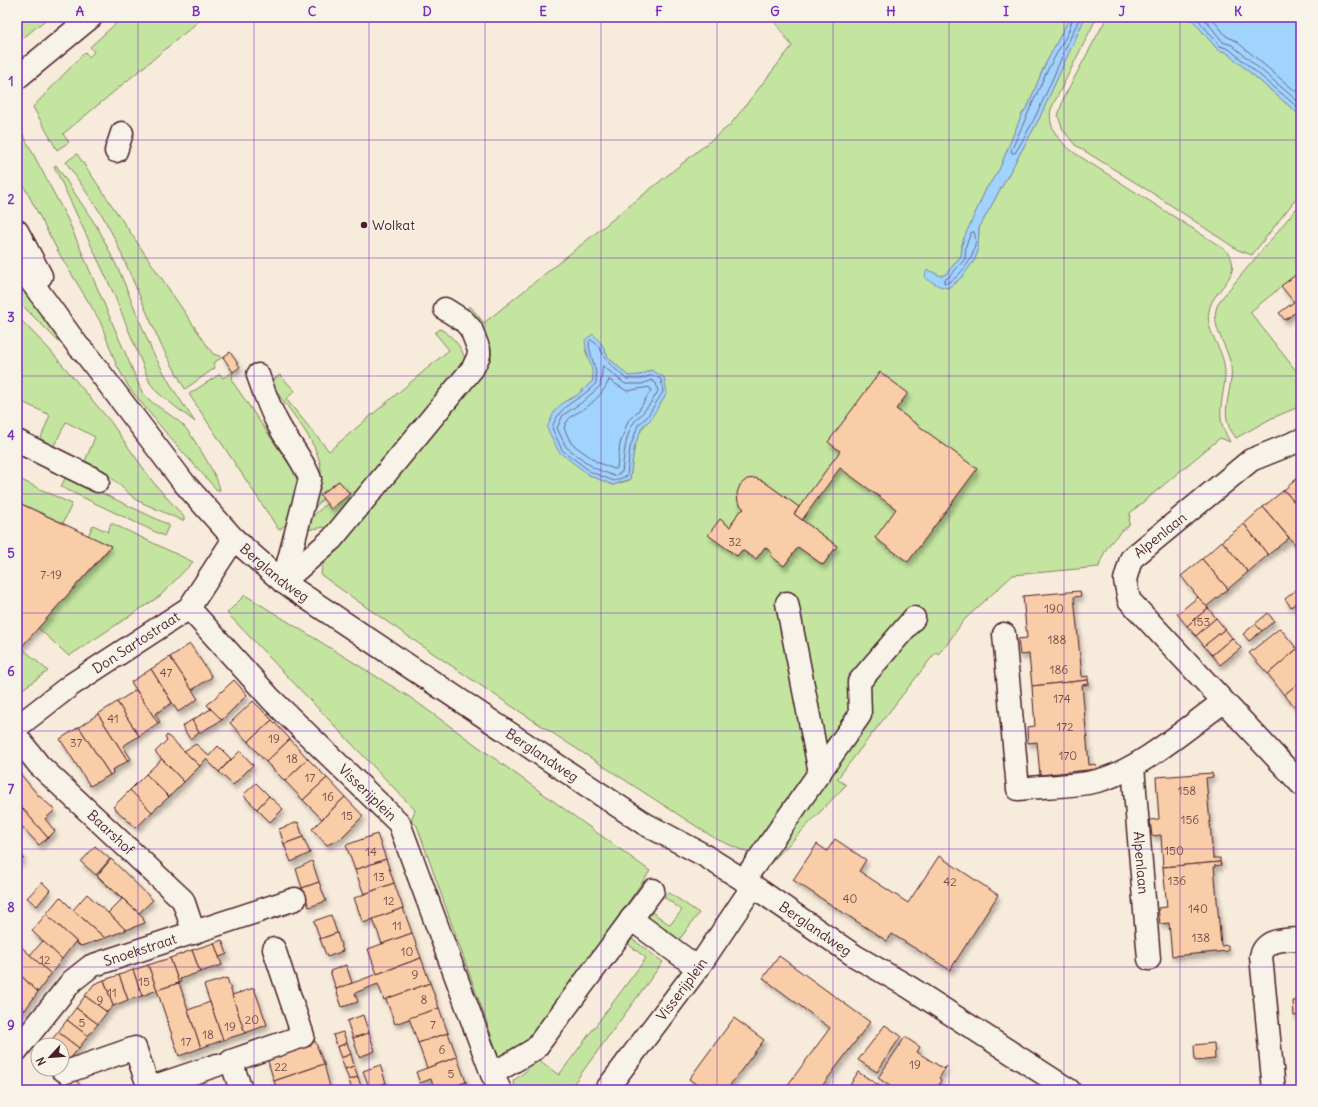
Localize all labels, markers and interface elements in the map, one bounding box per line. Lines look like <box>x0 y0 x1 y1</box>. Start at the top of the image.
text: A <box>76 3 85 20</box>
text: B <box>192 3 201 20</box>
text: C <box>308 3 317 20</box>
text: D <box>422 3 432 20</box>
text: E <box>539 3 547 20</box>
text: F <box>655 3 663 20</box>
text: G <box>770 3 780 20</box>
text: H <box>886 3 896 20</box>
text: I <box>1003 3 1009 20</box>
text: J <box>1119 3 1126 20</box>
text: K <box>1234 3 1243 20</box>
text: 1 <box>8 73 14 90</box>
text: 2 <box>7 191 15 208</box>
place label: Wolkat <box>372 216 415 234</box>
marker: Wolkat <box>359 220 369 230</box>
text: 3 <box>7 309 15 326</box>
text: 4 <box>7 427 15 444</box>
street label: Alpenlaan <box>1130 508 1190 562</box>
house number: 32 <box>728 534 742 549</box>
street label: Berglandweg <box>236 539 313 606</box>
text: 5 <box>7 545 15 562</box>
house number: 7-19 <box>40 567 62 582</box>
house number: 190 <box>1044 601 1064 616</box>
street label: Don Sartostraat <box>89 607 183 678</box>
house number: 153 <box>1192 614 1210 629</box>
house number: 188 <box>1048 632 1066 647</box>
house number: 186 <box>1050 662 1068 677</box>
text: 6 <box>7 663 15 680</box>
house number: 47 <box>160 665 172 680</box>
house number: 174 <box>1053 691 1071 706</box>
house number: 41 <box>107 711 119 726</box>
house number: 172 <box>1056 719 1074 734</box>
street label: Berglandweg <box>502 724 582 786</box>
house number: 19 <box>268 731 280 746</box>
house number: 37 <box>70 735 82 750</box>
house number: 170 <box>1059 748 1077 763</box>
house number: 18 <box>286 751 298 766</box>
street label: Visserijplein <box>335 760 400 825</box>
house number: 17 <box>305 770 315 785</box>
text: 7 <box>8 781 15 798</box>
house number: 158 <box>1178 783 1196 798</box>
house number: 16 <box>322 789 334 804</box>
street label: Baarshof <box>84 806 138 859</box>
house number: 15 <box>341 808 353 823</box>
house number: 156 <box>1181 812 1199 827</box>
street label: Alpenlaan <box>1129 831 1153 895</box>
house number: 150 <box>1164 843 1184 858</box>
house number: 14 <box>365 844 377 859</box>
house number: 13 <box>373 869 385 884</box>
house number: 136 <box>1168 873 1186 888</box>
house number: 42 <box>943 874 957 889</box>
house number: 40 <box>843 891 858 906</box>
house number: 12 <box>383 893 395 908</box>
street label: Berglandweg <box>776 898 855 960</box>
text: 8 <box>7 899 15 916</box>
house number: 140 <box>1188 901 1208 916</box>
house number: 11 <box>392 918 402 933</box>
street label: Snoekstraat <box>101 929 179 970</box>
house number: 138 <box>1192 930 1210 945</box>
house number: 10 <box>401 944 413 959</box>
house number: 12 <box>39 952 51 967</box>
street label: Visserijplein <box>652 954 711 1024</box>
house number: 9 <box>412 967 419 982</box>
house number: 15 <box>138 974 150 989</box>
house number: 11 <box>107 985 117 1000</box>
house number: 8 <box>421 992 428 1007</box>
house number: 9 <box>97 993 104 1008</box>
house number: 20 <box>245 1012 259 1027</box>
house number: 5 <box>79 1015 86 1030</box>
text: 9 <box>7 1017 15 1034</box>
house number: 7 <box>430 1017 436 1032</box>
house number: 19 <box>224 1019 236 1034</box>
house number: 18 <box>202 1027 214 1042</box>
house number: 17 <box>181 1034 191 1049</box>
north arrow <box>30 1037 70 1077</box>
house number: 6 <box>439 1042 446 1057</box>
text: N <box>33 1055 49 1068</box>
house number: 19 <box>909 1057 921 1072</box>
house number: 22 <box>274 1059 288 1074</box>
house number: 5 <box>448 1066 455 1081</box>

